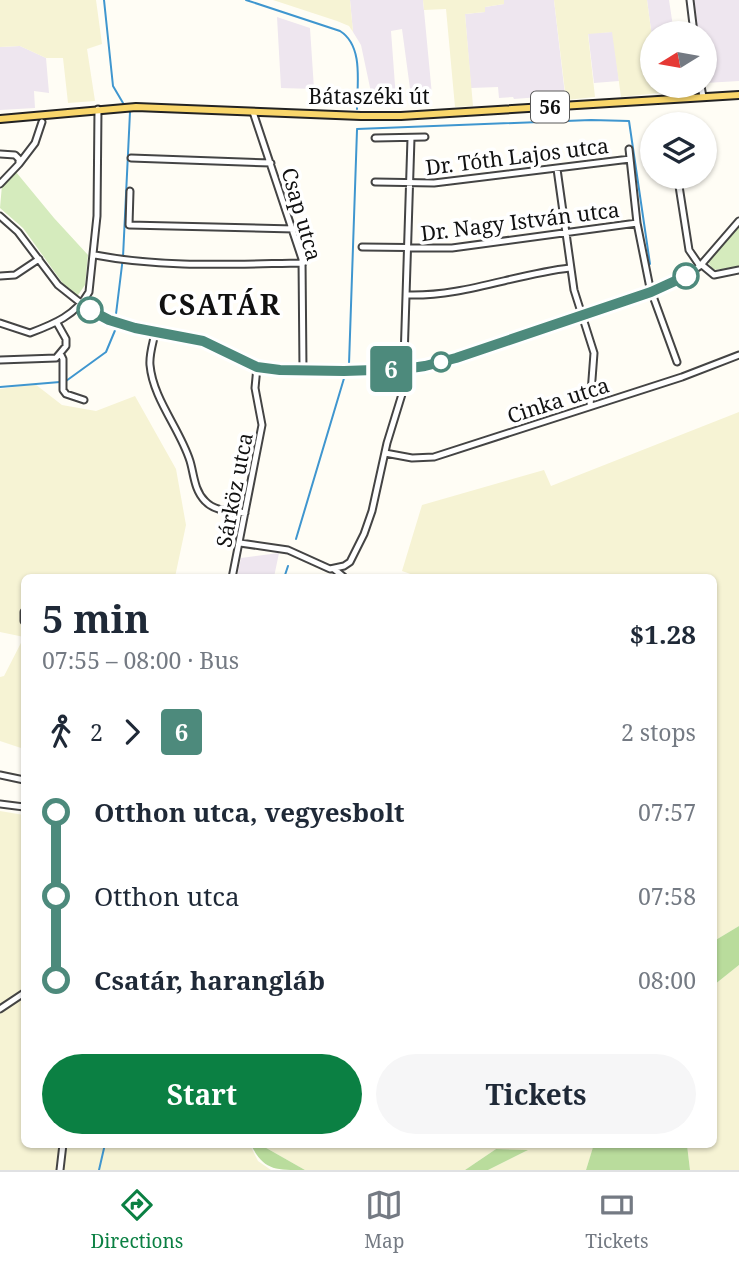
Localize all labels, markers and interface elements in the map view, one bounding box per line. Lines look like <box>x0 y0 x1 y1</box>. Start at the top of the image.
north arrow <box>640 21 718 98</box>
map controls <box>640 21 717 189</box>
street label: Bátaszéki út <box>308 82 430 110</box>
road number: 56 <box>531 92 569 122</box>
button: layers <box>640 112 717 189</box>
street label: Dr. Tóth Lajos utca <box>424 131 610 181</box>
street label: Csap utca <box>275 164 329 264</box>
street label: Dr. Nagy István utca <box>419 195 621 247</box>
unlabelled marker <box>673 263 699 289</box>
district label: CSATÁR <box>158 285 282 323</box>
unlabelled marker <box>77 297 103 323</box>
line badge: 6 <box>368 346 414 392</box>
text: 6 <box>384 352 398 385</box>
unlabelled marker <box>431 352 451 372</box>
street label: Cinka utca <box>503 370 613 430</box>
street label: Sárköz utca <box>209 430 259 550</box>
text: 5 min <box>42 592 150 644</box>
text: $1.28 <box>630 616 696 652</box>
text: 07:55 – 08:00 · Bus <box>42 644 239 676</box>
icon: walk <box>42 713 80 751</box>
icon: forward <box>113 713 151 751</box>
text: 6 <box>175 715 188 748</box>
text: 2 <box>90 716 103 748</box>
text: 2 stops <box>621 716 696 748</box>
text: Otthon utca, vegyesbolt <box>94 794 405 830</box>
text: 07:57 <box>638 796 696 828</box>
text: Otthon utca <box>94 878 240 914</box>
text: 07:58 <box>638 880 696 912</box>
text: Csatár, harangláb <box>94 962 325 998</box>
text: 08:00 <box>638 964 696 996</box>
button: Start <box>42 1054 362 1134</box>
button: Tickets <box>376 1054 696 1134</box>
tab: Directions <box>90 1186 183 1254</box>
tab: Map <box>364 1186 404 1254</box>
tab: Tickets <box>585 1186 649 1254</box>

